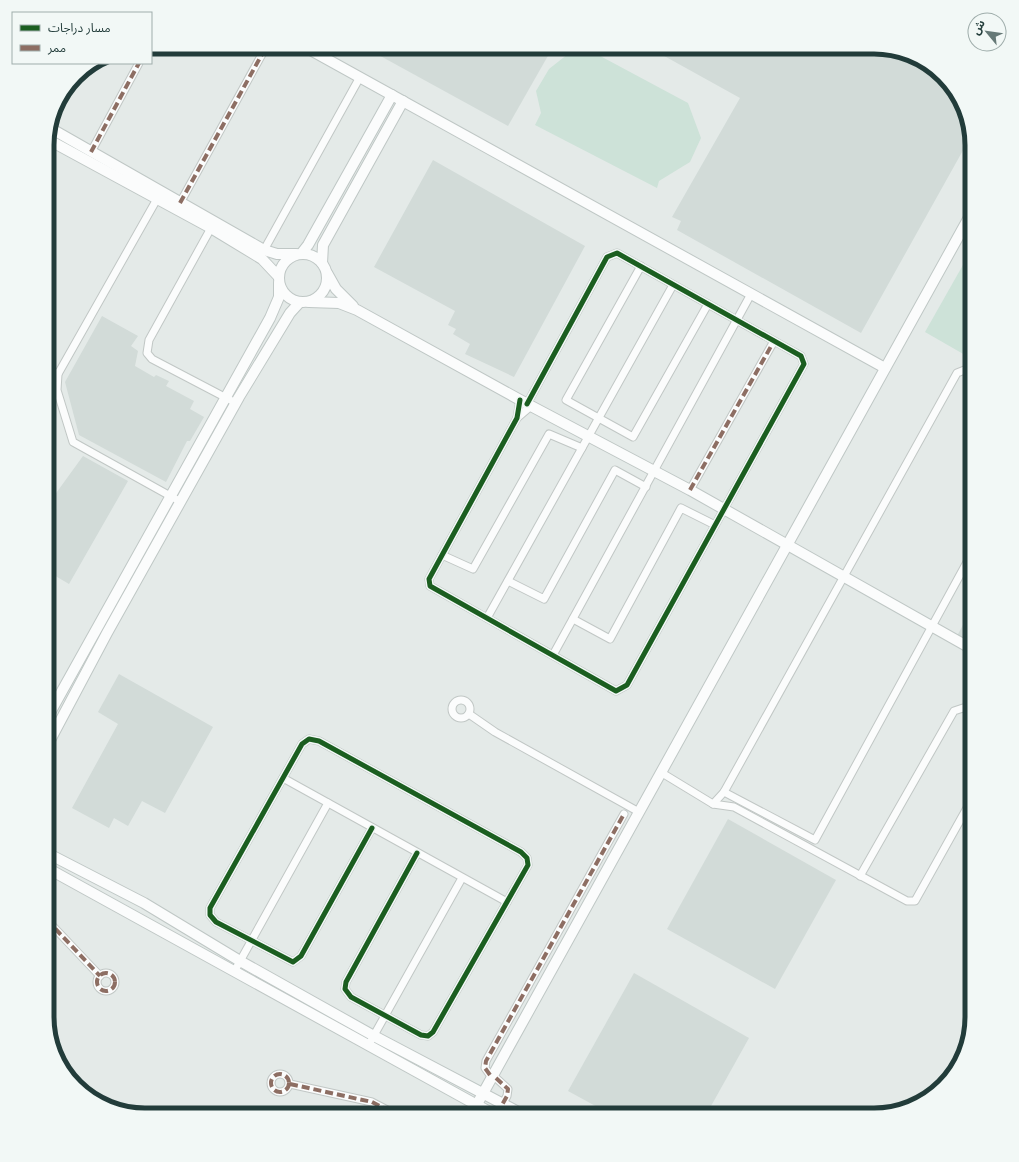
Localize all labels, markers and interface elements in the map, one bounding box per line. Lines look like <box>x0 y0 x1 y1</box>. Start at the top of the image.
legend <box>12 12 152 64</box>
north arrow <box>967 12 1007 52</box>
text: ش <box>968 17 989 38</box>
text: مسار دراجات <box>48 20 111 36</box>
text: ممر <box>47 40 66 56</box>

